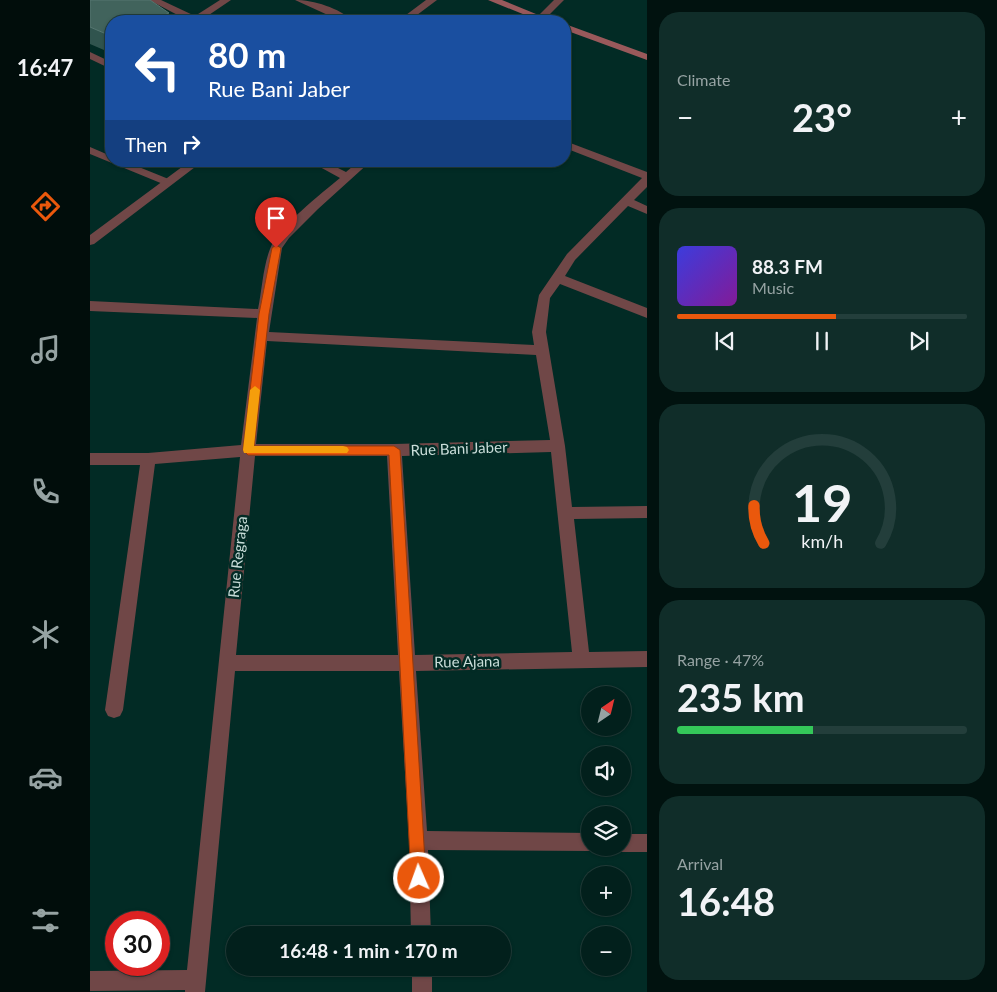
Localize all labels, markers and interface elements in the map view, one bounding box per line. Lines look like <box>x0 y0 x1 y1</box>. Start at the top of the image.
text: 80 m <box>208 33 286 75</box>
icon: left <box>125 35 190 100</box>
text: 16:47 <box>17 54 73 81</box>
text: Climate <box>677 70 730 89</box>
text: Rue Bani Jaber <box>208 75 350 102</box>
text: 23° <box>792 94 852 140</box>
text: − <box>677 100 693 134</box>
text: + <box>951 100 967 134</box>
icon: right <box>177 130 205 158</box>
text: Then <box>125 133 167 156</box>
icon: directions <box>28 189 63 224</box>
pin <box>255 197 297 248</box>
icon: arrive <box>262 204 290 232</box>
text: 88.3 FM <box>752 255 823 278</box>
text: Music <box>752 278 794 297</box>
icon: previous <box>711 327 739 355</box>
icon: pause <box>808 327 836 355</box>
icon: next <box>905 327 933 355</box>
icon: music <box>28 332 63 367</box>
street label: Rue Bani Jaber <box>410 437 508 459</box>
text: 19 <box>792 471 852 533</box>
icon: phone <box>28 474 63 509</box>
street label: Rue Regraga <box>224 515 250 599</box>
text: km/h <box>801 530 843 552</box>
icon: climate <box>28 617 63 652</box>
text: Range · 47% <box>677 650 764 669</box>
street label: Rue Ajana <box>434 651 500 671</box>
text: 235 km <box>677 674 805 720</box>
north arrow <box>581 686 631 736</box>
map controls <box>581 686 631 976</box>
button: sound <box>581 746 631 796</box>
icon: car <box>28 760 63 795</box>
button: layers <box>581 806 631 856</box>
position arrow <box>392 851 444 903</box>
text: Arrival <box>677 854 723 873</box>
button: + <box>581 866 631 916</box>
text: 16:48 <box>677 878 775 924</box>
icon: filters <box>28 903 63 938</box>
speed limit sign: 30 <box>105 911 170 976</box>
button: − <box>581 926 631 976</box>
text: 16:48 · 1 min · 170 m <box>279 939 458 962</box>

